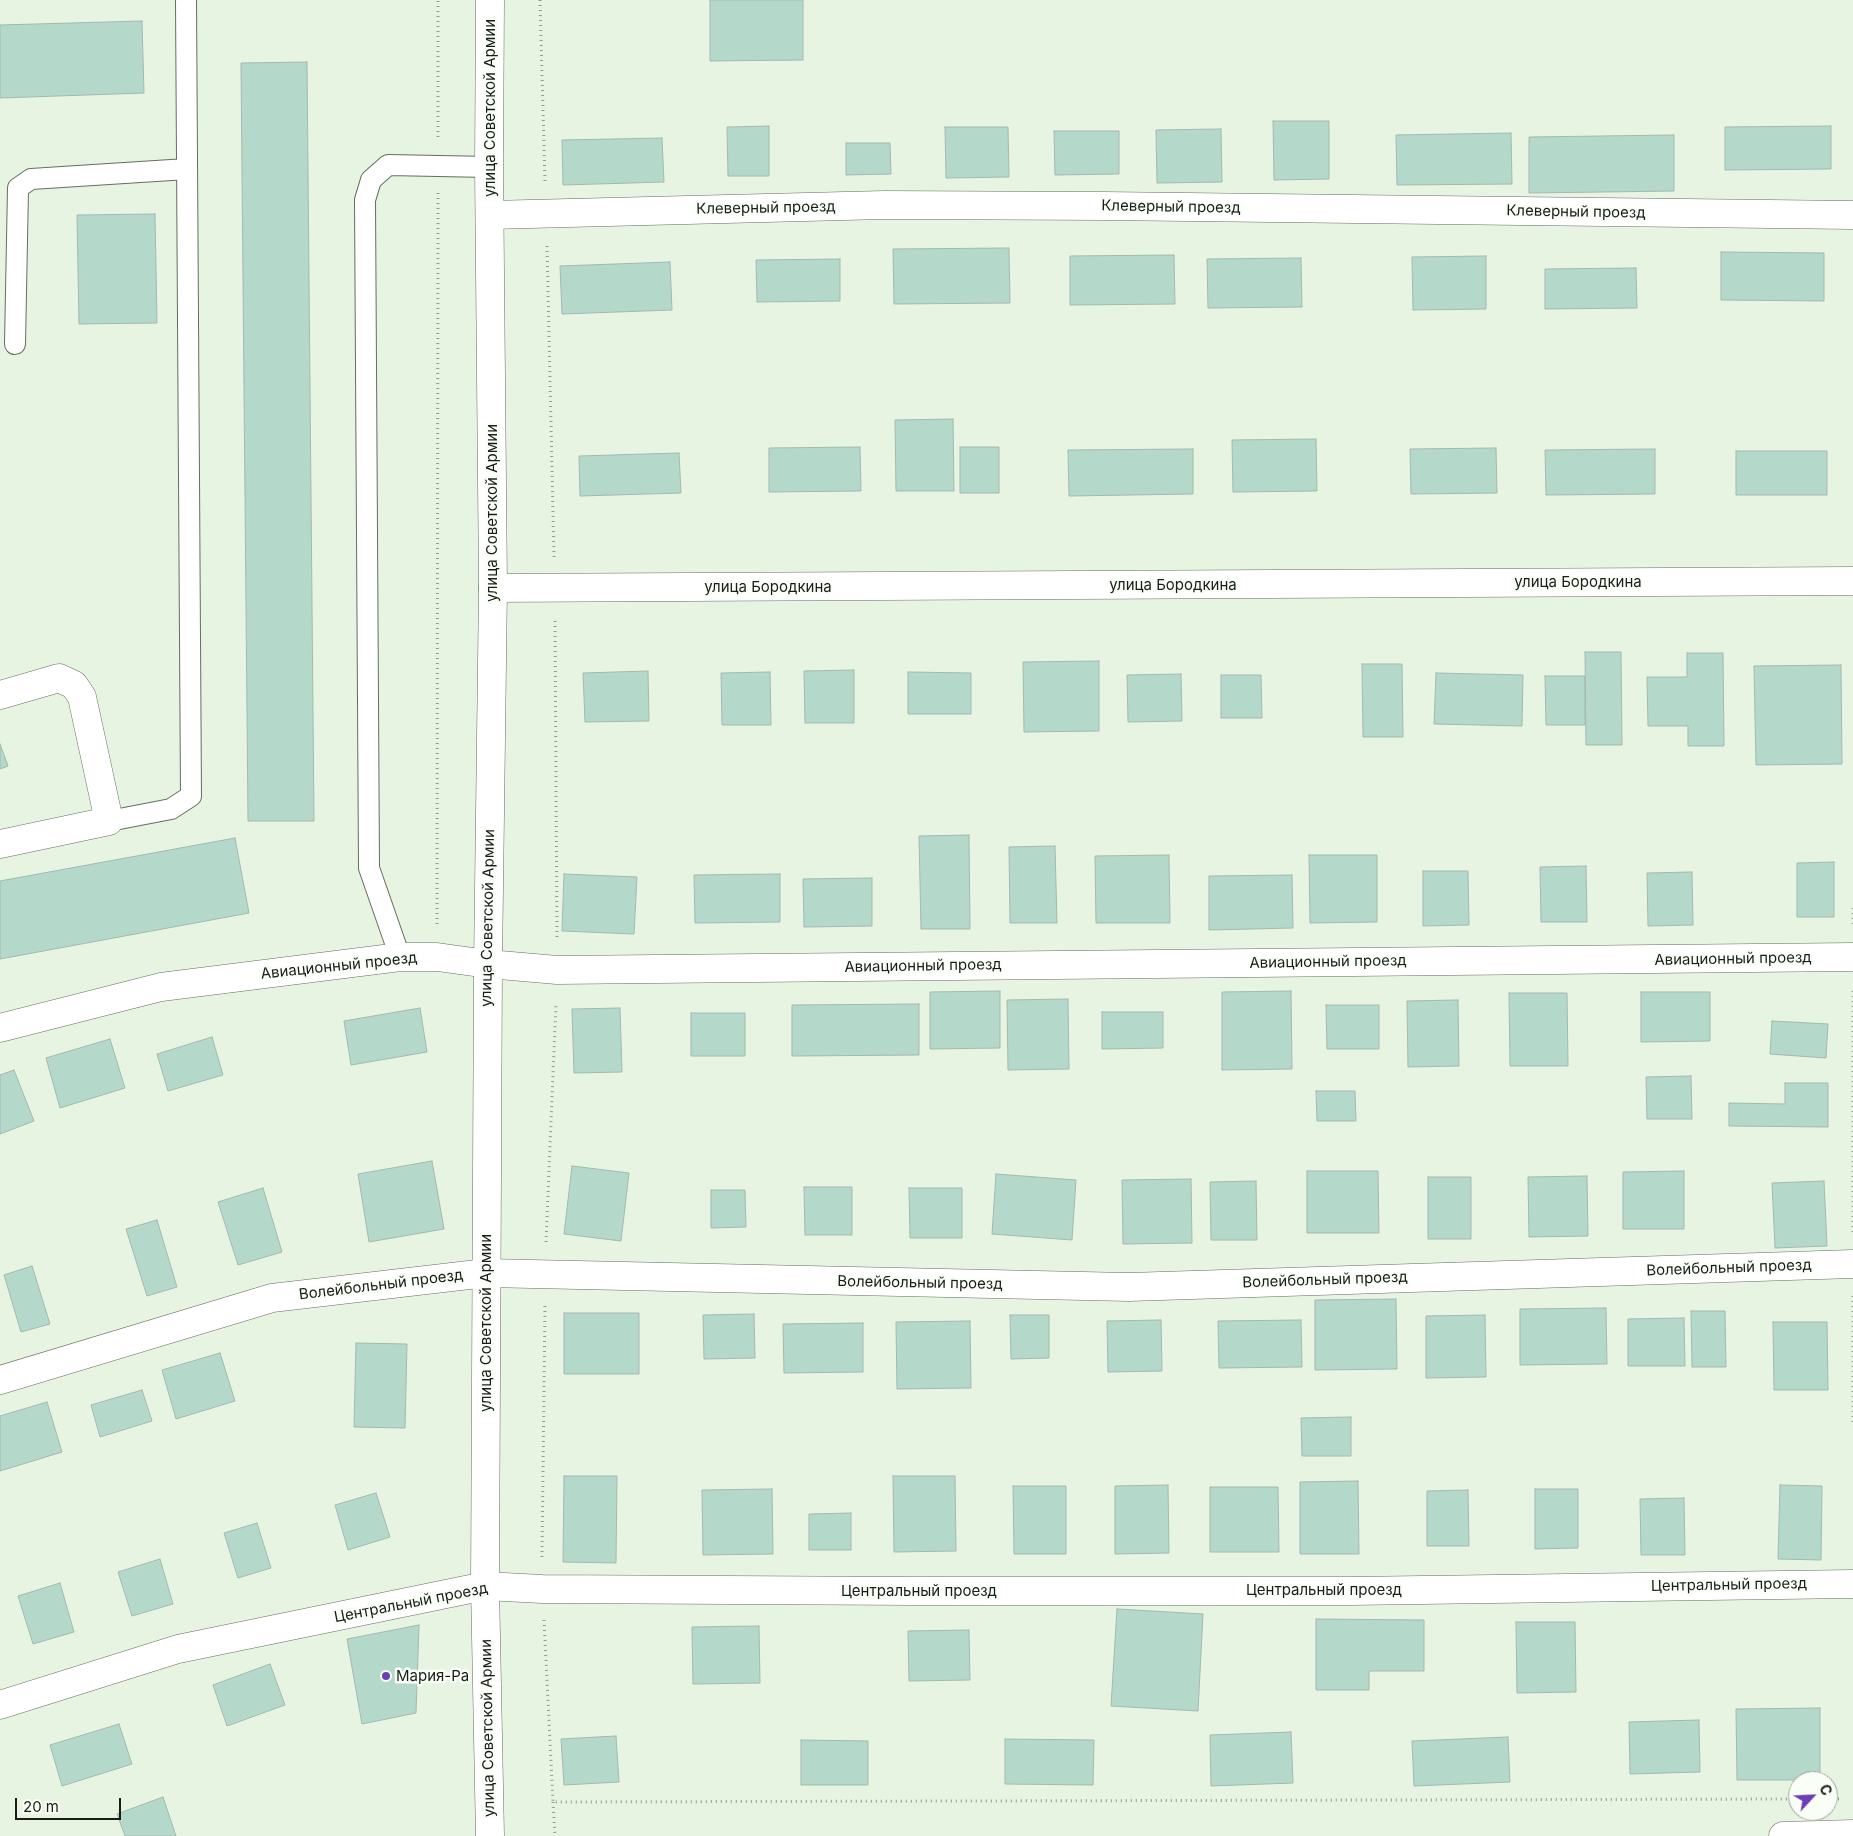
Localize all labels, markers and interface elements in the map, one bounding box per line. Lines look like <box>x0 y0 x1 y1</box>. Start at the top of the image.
street label: улица Советской Армии <box>481 19 499 197</box>
street label: Клеверный проезд <box>1101 197 1241 217</box>
street label: Клеверный проезд <box>696 198 836 218</box>
street label: Клеверный проезд <box>1506 202 1646 222</box>
street label: улица Советской Армии <box>483 424 501 602</box>
street label: улица Бородкина <box>1514 573 1642 591</box>
street label: улица Бородкина <box>1109 576 1237 594</box>
street label: улица Бородкина <box>704 578 832 596</box>
street label: улица Советской Армии <box>477 829 499 1007</box>
street label: Авиационный проезд <box>260 949 418 983</box>
street label: Авиационный проезд <box>1654 949 1812 969</box>
street label: Авиационный проезд <box>1249 952 1407 972</box>
street label: Авиационный проезд <box>844 956 1002 976</box>
street label: улица Советской Армии <box>477 1234 495 1412</box>
street label: Волейбольный проезд <box>1646 1256 1812 1280</box>
street label: Волейбольный проезд <box>298 1266 464 1304</box>
street label: Волейбольный проезд <box>1242 1268 1408 1292</box>
street label: Волейбольный проезд <box>837 1273 1003 1293</box>
street label: Центральный проезд <box>1651 1575 1807 1595</box>
street label: Центральный проезд <box>333 1579 489 1627</box>
street label: Центральный проезд <box>1246 1581 1402 1599</box>
street label: Центральный проезд <box>841 1582 997 1600</box>
street label: улица Советской Армии <box>477 1639 499 1817</box>
place label: Мария-Ра <box>396 1667 469 1685</box>
marker: Мария-Ра <box>380 1670 392 1682</box>
north arrow <box>1788 1771 1838 1821</box>
text: С <box>1816 1782 1836 1798</box>
scale bar <box>18 1788 124 1820</box>
text: 20 m <box>23 1797 59 1816</box>

